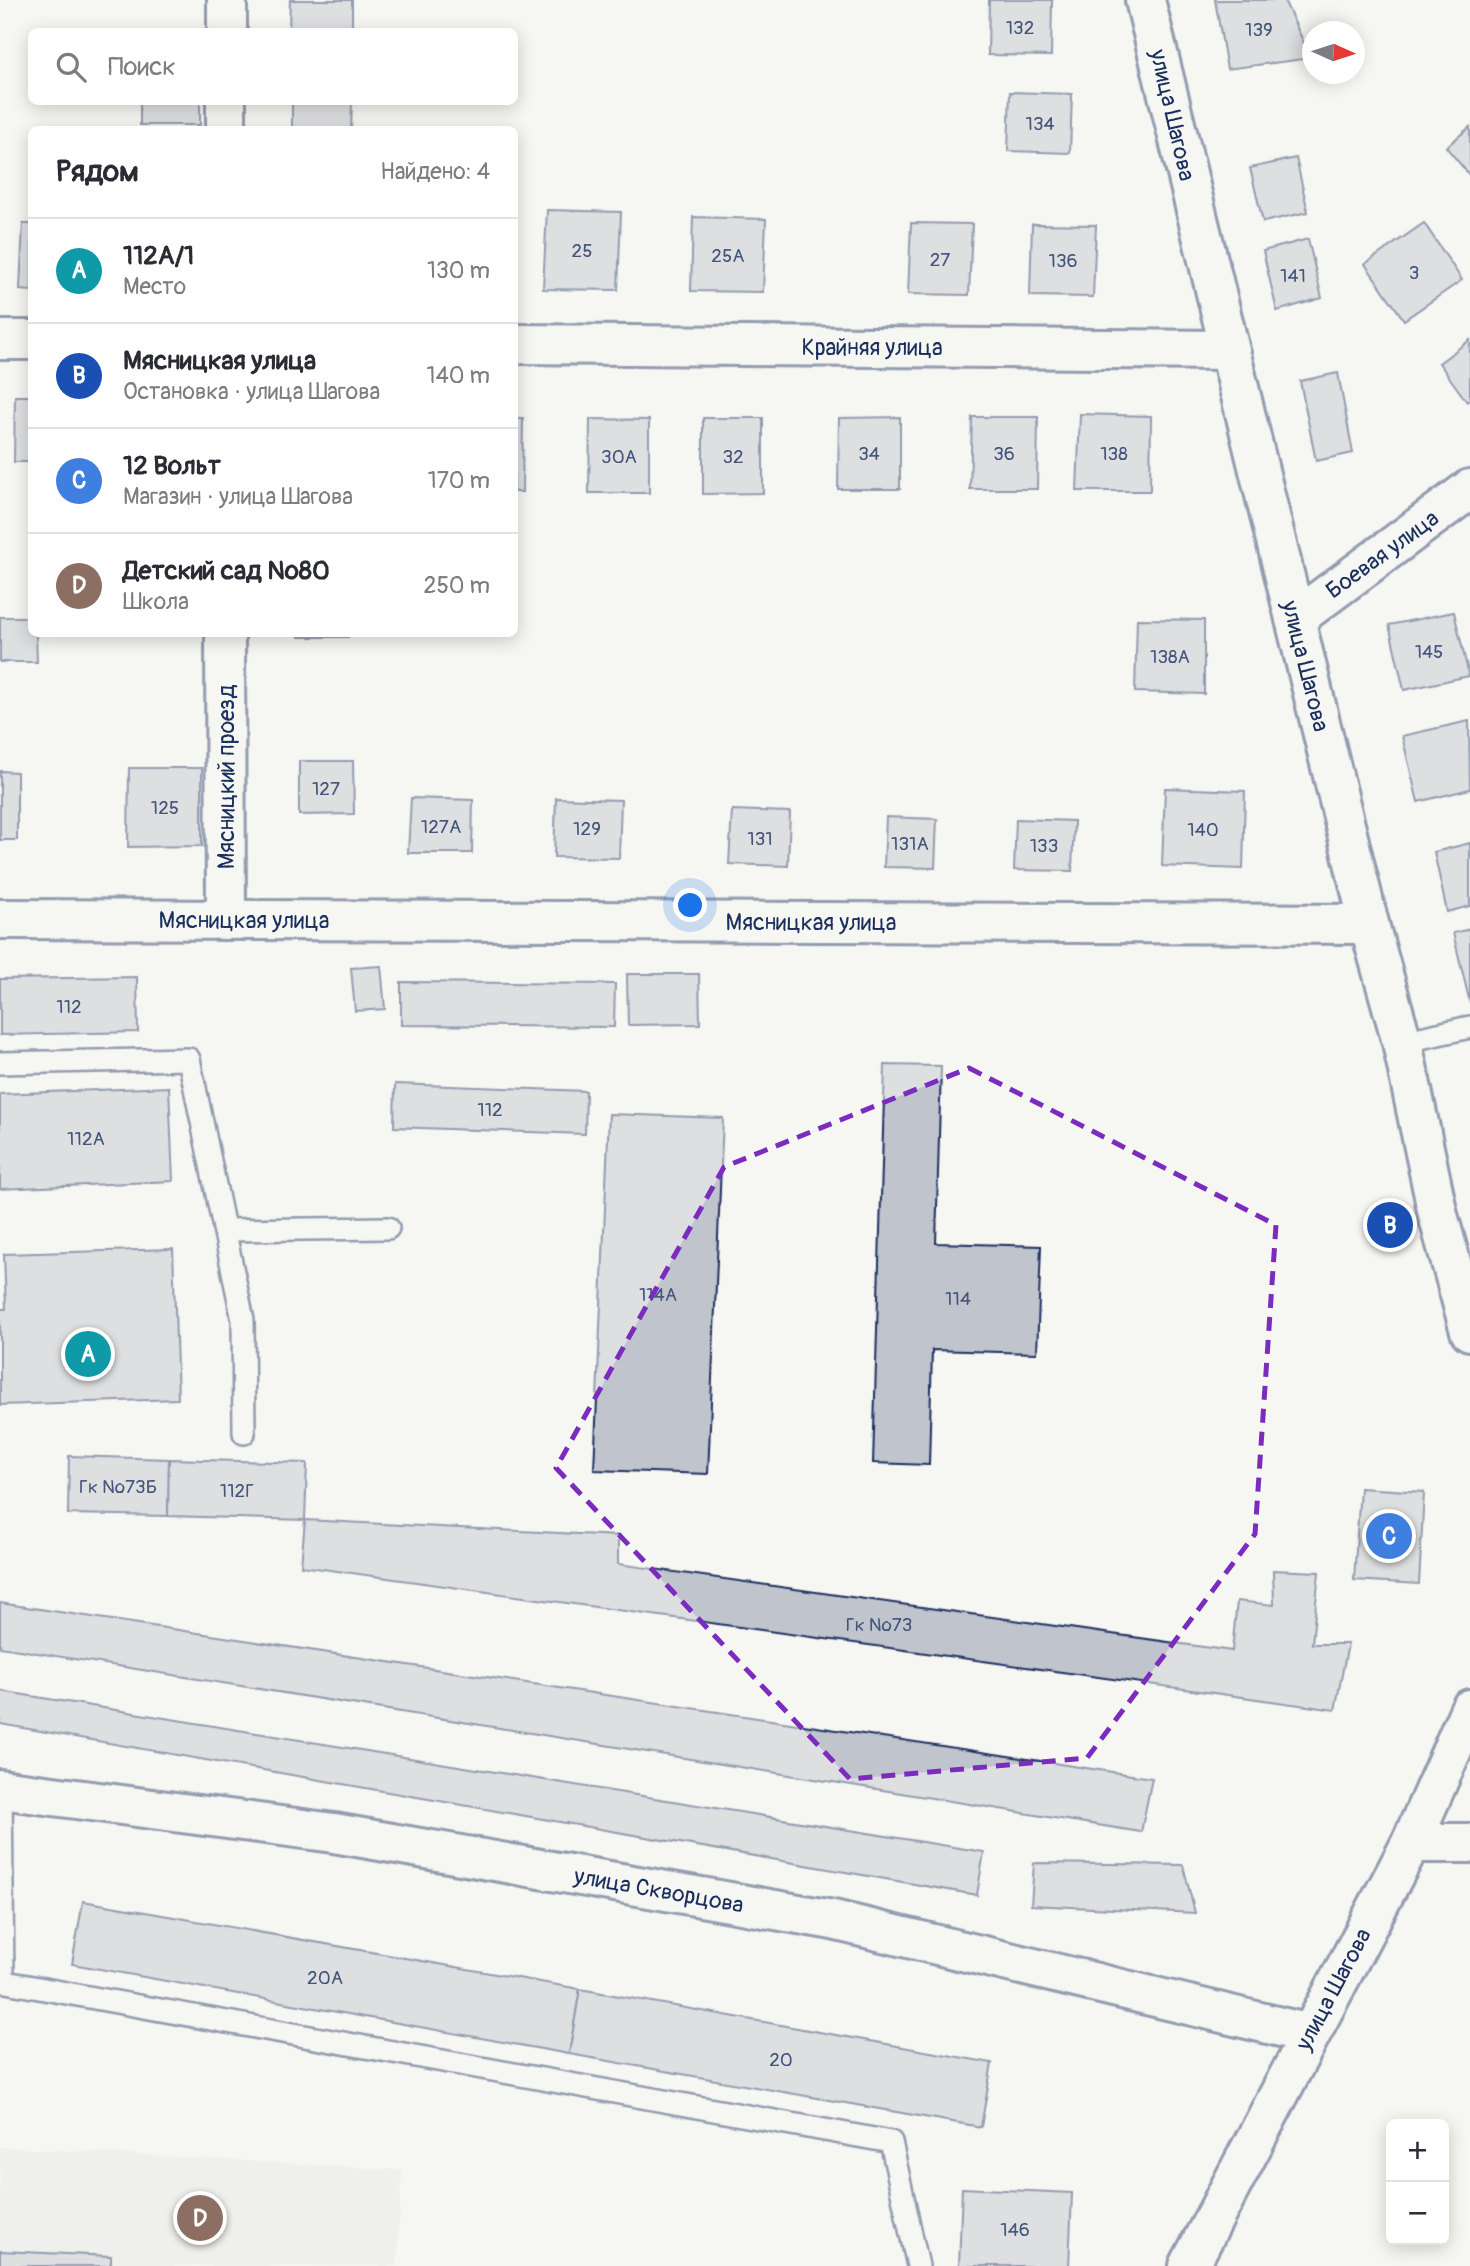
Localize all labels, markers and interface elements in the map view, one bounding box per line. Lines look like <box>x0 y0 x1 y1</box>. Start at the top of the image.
house number: 132 <box>1006 16 1034 40</box>
house number: 139 <box>1245 18 1273 42</box>
north arrow <box>1302 21 1365 84</box>
search box <box>28 28 518 105</box>
street label: улица Шагова <box>1143 46 1202 184</box>
icon: search <box>52 48 90 86</box>
text: Поиск <box>108 51 176 83</box>
house number: 134 <box>1025 112 1055 136</box>
text: Рядом <box>56 153 139 190</box>
text: Найдено: 4 <box>380 157 490 186</box>
house number: 25 <box>572 239 592 263</box>
text: 112А/1 <box>123 240 194 272</box>
house number: 25А <box>711 244 745 268</box>
house number: 27 <box>930 248 950 272</box>
house number: 136 <box>1048 249 1078 273</box>
text: A <box>72 256 86 285</box>
text: 130 m <box>427 256 490 285</box>
house number: 3 <box>1409 261 1419 285</box>
house number: 141 <box>1280 264 1306 288</box>
text: Место <box>123 272 186 301</box>
street label: Крайняя улица <box>801 333 943 362</box>
text: Мясницкая улица <box>123 345 316 377</box>
text: B <box>72 361 86 390</box>
text: 140 m <box>427 361 490 390</box>
text: Остановка · улица Шагова <box>123 377 380 406</box>
house number: 34 <box>858 442 880 466</box>
house number: 36 <box>993 442 1015 466</box>
house number: 138 <box>1100 442 1128 466</box>
house number: 30А <box>601 445 637 469</box>
house number: 32 <box>722 445 744 469</box>
text: 12 Вольт <box>123 450 221 482</box>
text: C <box>72 466 86 495</box>
text: 170 m <box>428 466 490 495</box>
text: Магазин · улица Шагова <box>123 482 353 511</box>
street label: Боевая улица <box>1320 504 1444 605</box>
text: Детский сад №80 <box>123 555 330 587</box>
text: D <box>72 571 86 600</box>
text: 250 m <box>424 571 490 600</box>
text: Школа <box>123 587 189 616</box>
street label: улица Шагова <box>1275 597 1336 735</box>
house number: 145 <box>1415 640 1443 664</box>
house number: 138А <box>1150 645 1190 669</box>
street label: Мясницкий проезд <box>212 685 241 869</box>
house number: 127 <box>312 777 340 801</box>
house number: 125 <box>151 796 179 820</box>
house number: 127А <box>421 815 461 839</box>
house number: 129 <box>573 817 601 841</box>
house number: 140 <box>1187 818 1219 842</box>
house number: 131 <box>747 827 773 851</box>
house number: 131А <box>891 832 929 856</box>
house number: 133 <box>1030 834 1058 858</box>
your location <box>673 888 707 922</box>
street label: Мясницкая улица <box>159 906 329 935</box>
street label: Мясницкая улица <box>726 908 896 937</box>
house number: 112 <box>56 995 82 1019</box>
house number: 112 <box>477 1098 503 1122</box>
house number: 112А <box>67 1127 105 1151</box>
pin: B <box>1367 1199 1413 1251</box>
house number: 114А <box>639 1283 677 1307</box>
house number: 114 <box>945 1287 971 1311</box>
pin: A <box>65 1328 111 1380</box>
house number: Гк №73Б <box>79 1475 157 1499</box>
house number: 112Г <box>220 1479 254 1503</box>
pin: C <box>1366 1510 1412 1562</box>
house number: Гк №73 <box>846 1613 912 1637</box>
street label: улица Скворцова <box>571 1861 746 1920</box>
street label: улица Шагова <box>1289 1923 1378 2056</box>
house number: 20А <box>307 1966 343 1990</box>
house number: 20 <box>769 2048 793 2072</box>
map controls <box>1386 2119 1449 2245</box>
button: + <box>1386 2119 1449 2182</box>
button: − <box>1386 2182 1449 2245</box>
pin: D <box>177 2192 223 2244</box>
house number: 146 <box>1000 2218 1030 2242</box>

